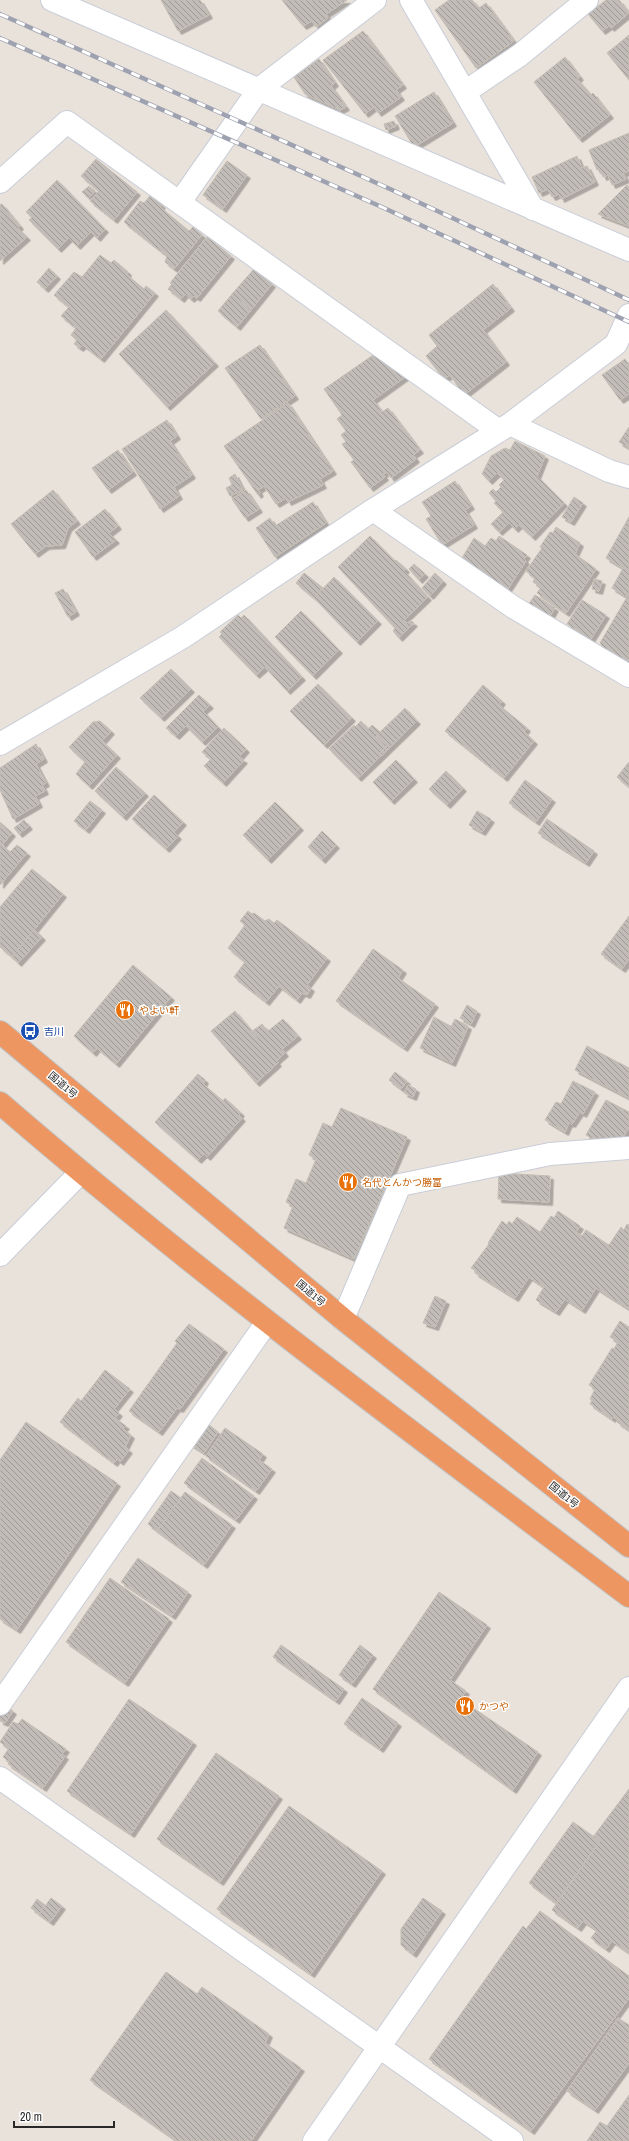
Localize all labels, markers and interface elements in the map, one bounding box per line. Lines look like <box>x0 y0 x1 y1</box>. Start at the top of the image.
restaurant icon: やよい軒 <box>114 999 136 1021</box>
place label: やよい軒 <box>139 1004 179 1017</box>
bus stop icon: 吉川 <box>19 1020 41 1042</box>
place label: 吉川 <box>44 1025 64 1038</box>
street label: 国道1号 <box>46 1069 80 1101</box>
restaurant icon: 名代とんかつ勝富 <box>337 1171 359 1193</box>
place label: 名代とんかつ勝富 <box>362 1176 442 1189</box>
street label: 国道1号 <box>294 1277 328 1309</box>
street label: 国道1号 <box>546 1479 582 1511</box>
restaurant icon: かつや <box>454 1695 476 1717</box>
place label: かつや <box>479 1700 509 1713</box>
scale bar <box>14 2103 114 2129</box>
text: 20 m <box>20 2109 42 2125</box>

